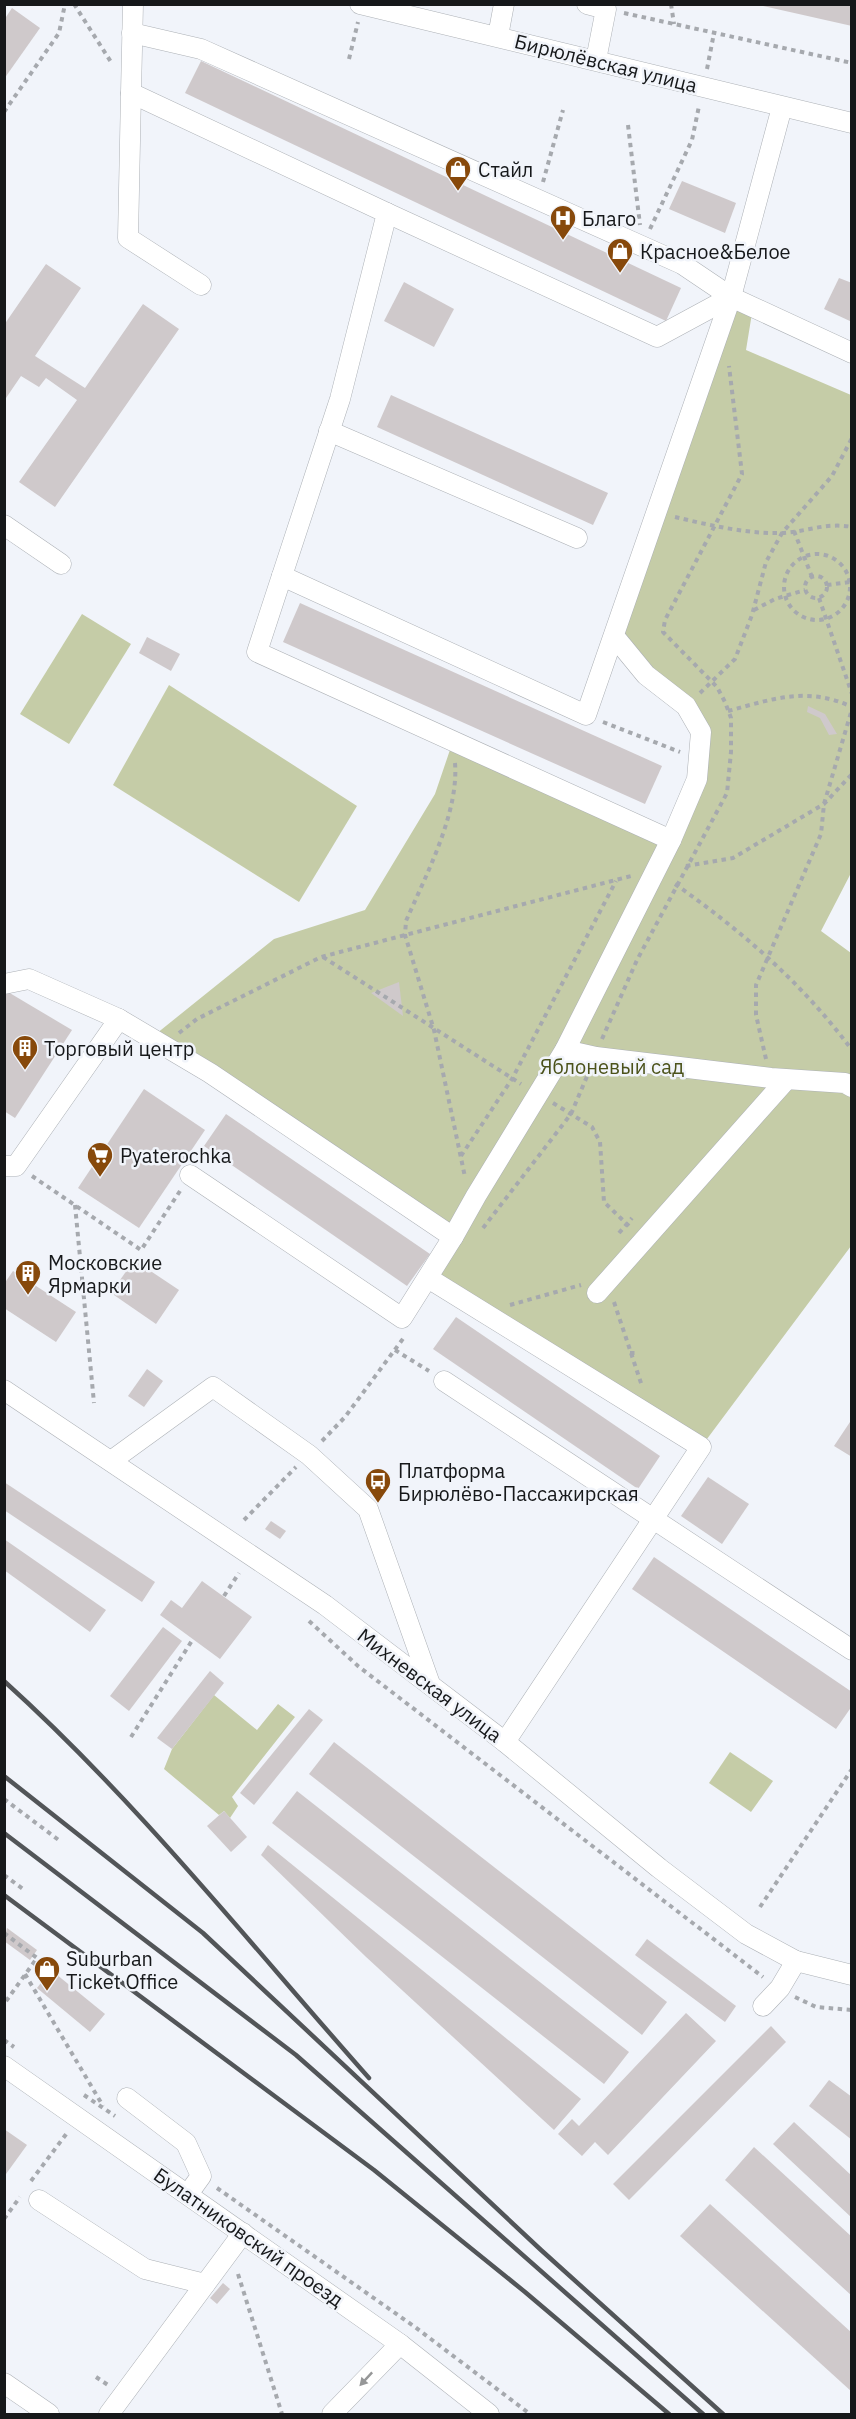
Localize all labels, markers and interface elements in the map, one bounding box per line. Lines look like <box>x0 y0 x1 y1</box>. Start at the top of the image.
street label: Бирюлёвская улица <box>512 27 701 99</box>
shop icon: Стайл <box>443 154 473 192</box>
place label: Стайл <box>478 156 533 183</box>
hospital icon: Благо <box>548 203 578 241</box>
place label: Благо <box>582 205 636 232</box>
shop icon: Красное&Белое <box>605 236 635 274</box>
place label: Красное&Белое <box>640 238 791 265</box>
building icon: Торговый центр <box>10 1033 40 1071</box>
place label: Торговый центр <box>44 1035 194 1062</box>
park label: Яблоневый сад <box>540 1053 684 1080</box>
supermarket icon: Pyaterochka <box>85 1140 115 1178</box>
place label: Pyaterochka <box>120 1142 232 1169</box>
place label: Московские Ярмарки <box>48 1249 162 1299</box>
building icon: Московские Ярмарки <box>13 1258 43 1296</box>
place label: Платформа Бирюлёво-Пассажирская <box>398 1457 639 1507</box>
bus stop icon: Платформа Бирюлёво-Пассажирская <box>363 1466 393 1504</box>
street label: Михневская улица <box>352 1622 508 1748</box>
place label: Suburban Ticket Office <box>66 1945 178 1995</box>
shop icon: Suburban Ticket Office <box>32 1954 62 1992</box>
street label: Булатниковский проезд <box>149 2161 349 2313</box>
one-way arrow <box>360 2371 373 2386</box>

